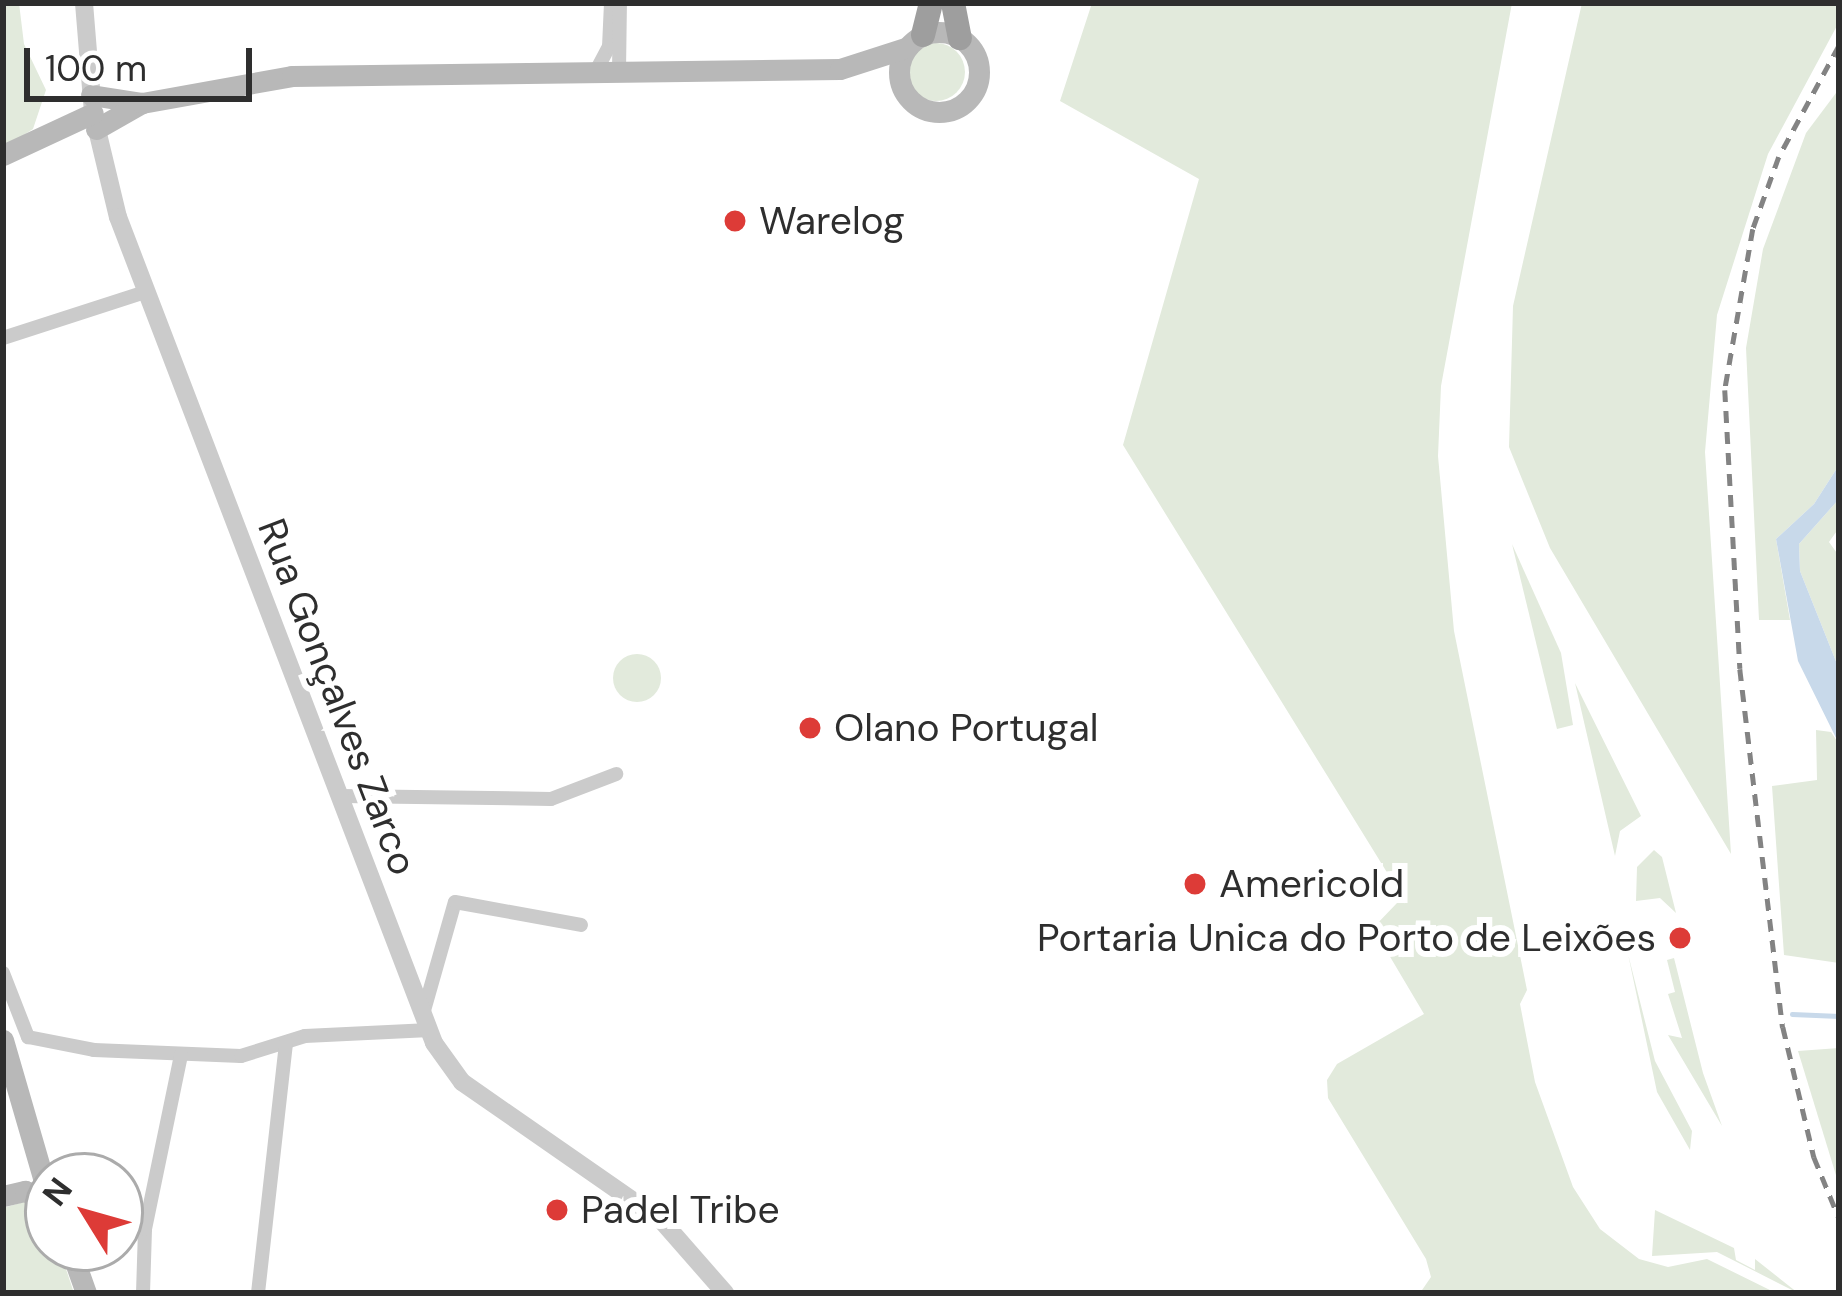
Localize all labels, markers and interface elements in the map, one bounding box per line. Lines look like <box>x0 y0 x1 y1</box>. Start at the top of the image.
scale bar <box>30 24 258 98</box>
text: 100 m <box>45 45 147 92</box>
place label: Warelog <box>759 198 905 244</box>
marker: Warelog <box>722 208 748 234</box>
street label: Rua Gonçalves Zarco <box>248 512 426 882</box>
place label: Olano Portugal <box>834 705 1098 751</box>
marker: Olano Portugal <box>797 715 823 741</box>
place label: Americold <box>1219 861 1404 907</box>
marker: Americold <box>1182 871 1208 897</box>
place label: Portaria Unica do Porto de Leixões <box>1037 915 1656 961</box>
marker: Portaria Unica do Porto de Leixões <box>1667 925 1693 951</box>
north arrow <box>24 1152 144 1272</box>
text: N <box>33 1169 82 1214</box>
place label: Padel Tribe <box>581 1187 780 1233</box>
marker: Padel Tribe <box>544 1197 570 1223</box>

